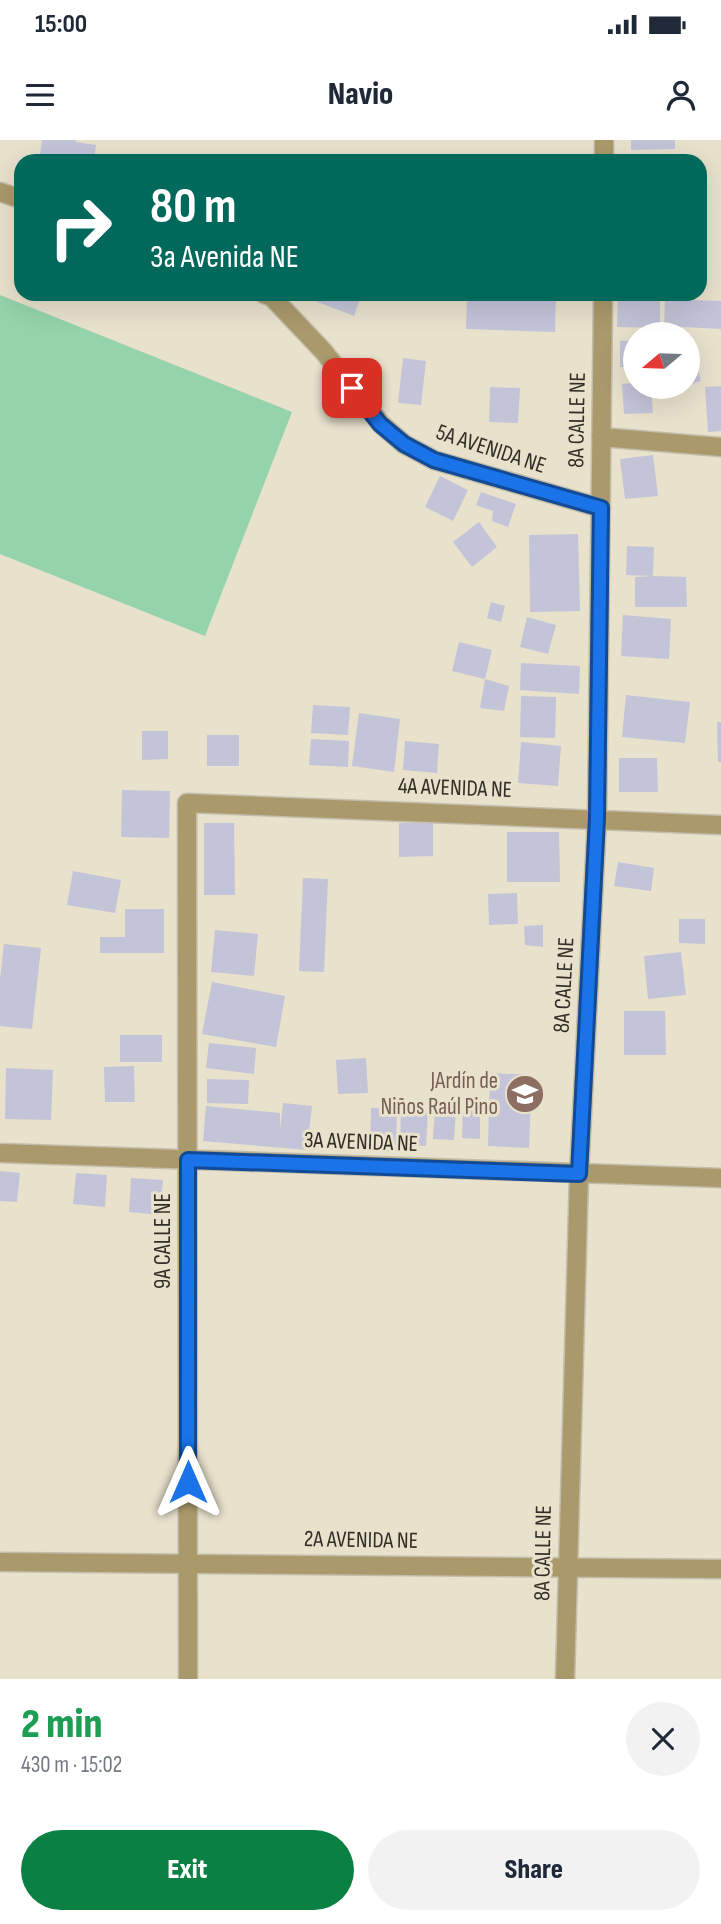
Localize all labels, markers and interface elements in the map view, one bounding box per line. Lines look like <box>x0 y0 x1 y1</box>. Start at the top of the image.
text: 15:00 <box>35 9 87 40</box>
text: Navio <box>328 75 393 114</box>
icon: menu <box>21 76 59 114</box>
icon: person <box>662 76 700 114</box>
text: 80 m <box>150 178 237 237</box>
icon: right <box>35 182 126 273</box>
text: 3a Avenida NE <box>150 238 299 277</box>
north arrow <box>623 322 700 399</box>
map controls <box>623 322 700 399</box>
pin <box>322 358 382 418</box>
icon: arrive <box>333 369 371 407</box>
street label: 8A CALLE NE <box>562 372 592 468</box>
street label: 5A AVENIDA NE <box>433 418 549 480</box>
street label: 4A AVENIDA NE <box>397 772 513 804</box>
street label: 8A CALLE NE <box>548 936 580 1034</box>
place label: JArdín de Niños Raúl Pino <box>381 1067 498 1121</box>
school or university icon: JArdín de Niños Raúl Pino <box>504 1073 546 1115</box>
street label: 3A AVENIDA NE <box>303 1126 419 1158</box>
street label: 9A CALLE NE <box>149 1193 177 1289</box>
position arrow <box>151 1445 225 1519</box>
street label: 8A CALLE NE <box>528 1505 558 1601</box>
street label: 2A AVENIDA NE <box>304 1525 418 1555</box>
text: 2 min <box>21 1699 102 1750</box>
button: close <box>626 1702 700 1776</box>
text: 430 m · 15:02 <box>21 1751 122 1779</box>
button: Exit <box>21 1830 354 1910</box>
button: Share <box>368 1830 700 1910</box>

